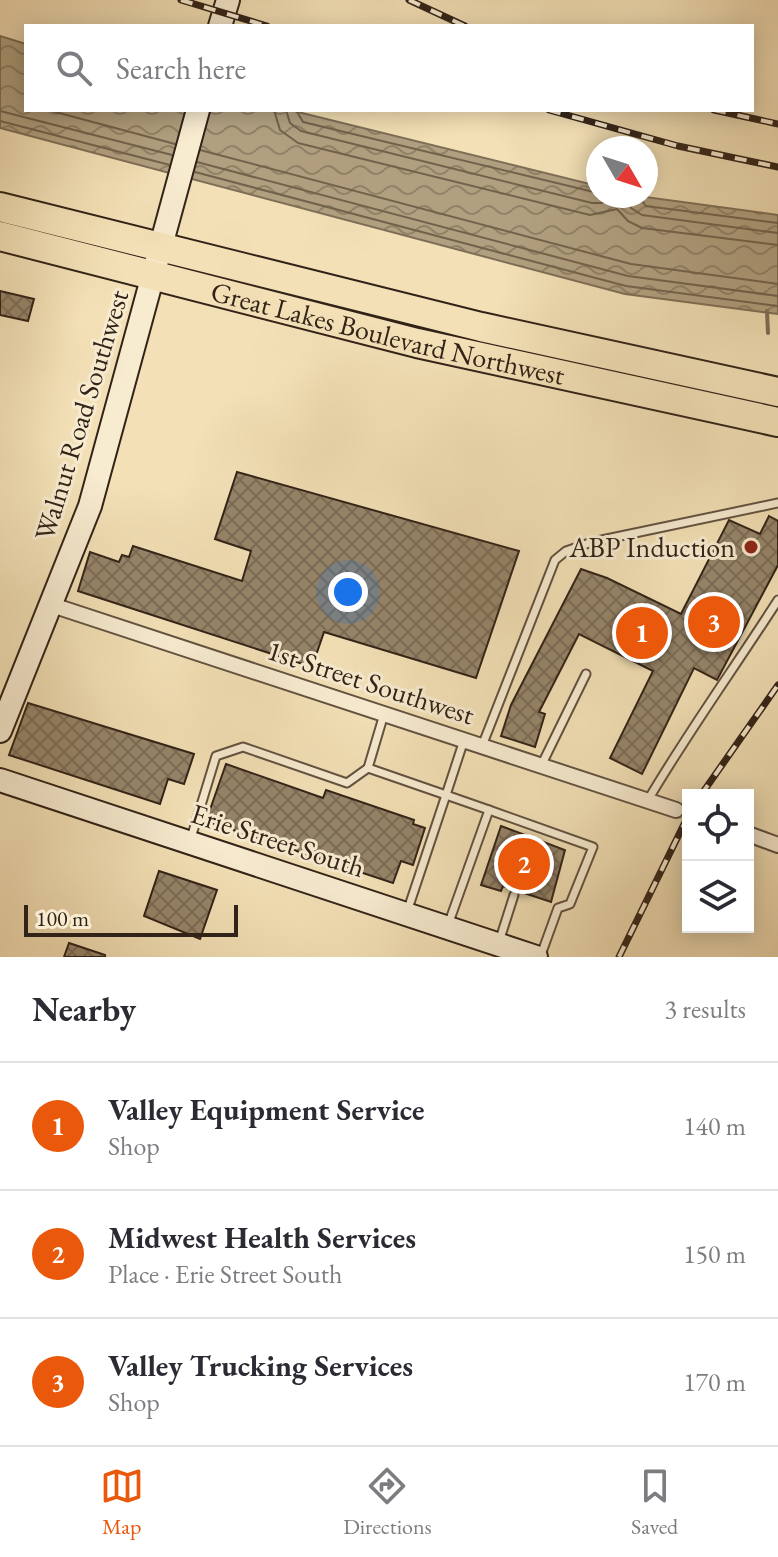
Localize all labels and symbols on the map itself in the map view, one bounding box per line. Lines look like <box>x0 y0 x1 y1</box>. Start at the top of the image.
north arrow <box>586 136 658 208</box>
street label: Great Lakes Boulevard Northwest <box>207 273 568 393</box>
street label: Walnut Road Southwest <box>26 285 136 545</box>
place label: ABP Induction <box>568 529 735 565</box>
marker: ABP Induction <box>742 538 760 556</box>
your location <box>328 572 368 612</box>
pin: 3 <box>688 592 740 652</box>
pin: 1 <box>616 603 668 663</box>
street label: 1st Street Southwest <box>263 632 479 732</box>
street label: Erie Street South <box>187 795 369 885</box>
pin: 2 <box>498 834 550 894</box>
scale bar <box>24 901 238 937</box>

